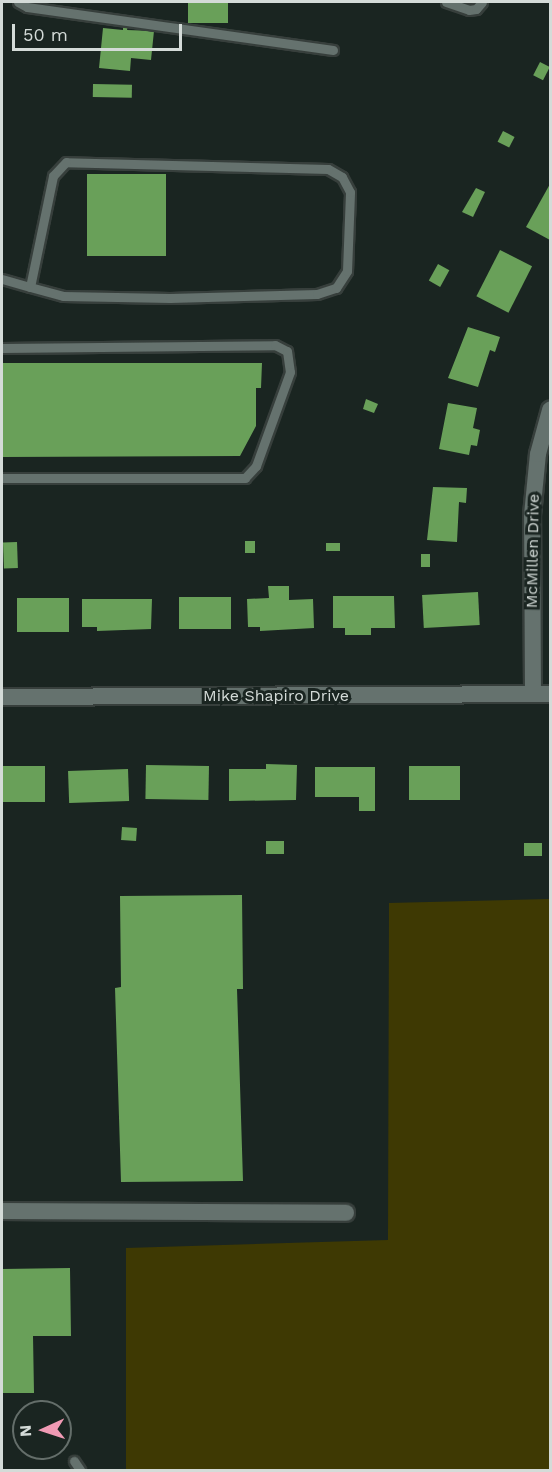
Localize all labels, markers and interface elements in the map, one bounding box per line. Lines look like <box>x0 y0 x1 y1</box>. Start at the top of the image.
scale bar <box>15 12 184 50</box>
text: 50 m <box>23 24 68 45</box>
street label: McMillen Drive <box>522 494 544 608</box>
street label: Mike Shapiro Drive <box>203 686 349 706</box>
north arrow <box>12 1400 72 1460</box>
text: N <box>16 1424 35 1437</box>

